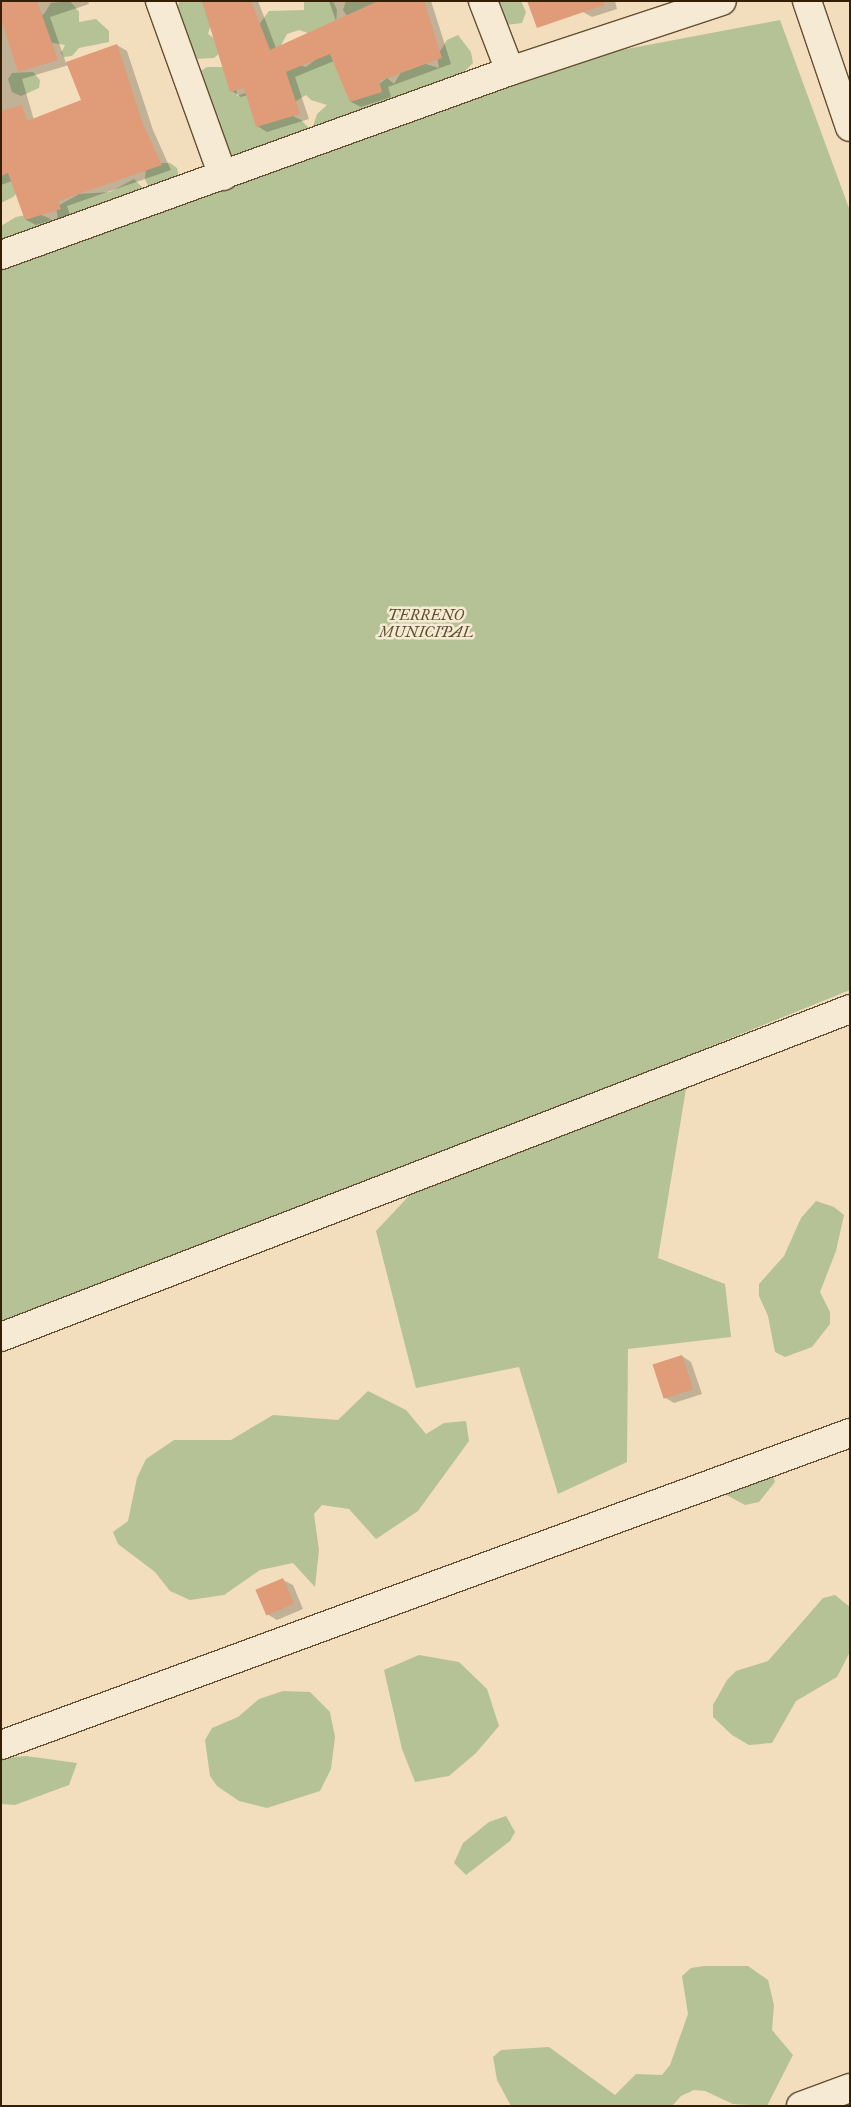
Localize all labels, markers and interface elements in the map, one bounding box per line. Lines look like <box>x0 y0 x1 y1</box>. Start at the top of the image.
park label: TERRENO MUNICIPAL <box>379 606 473 641</box>

